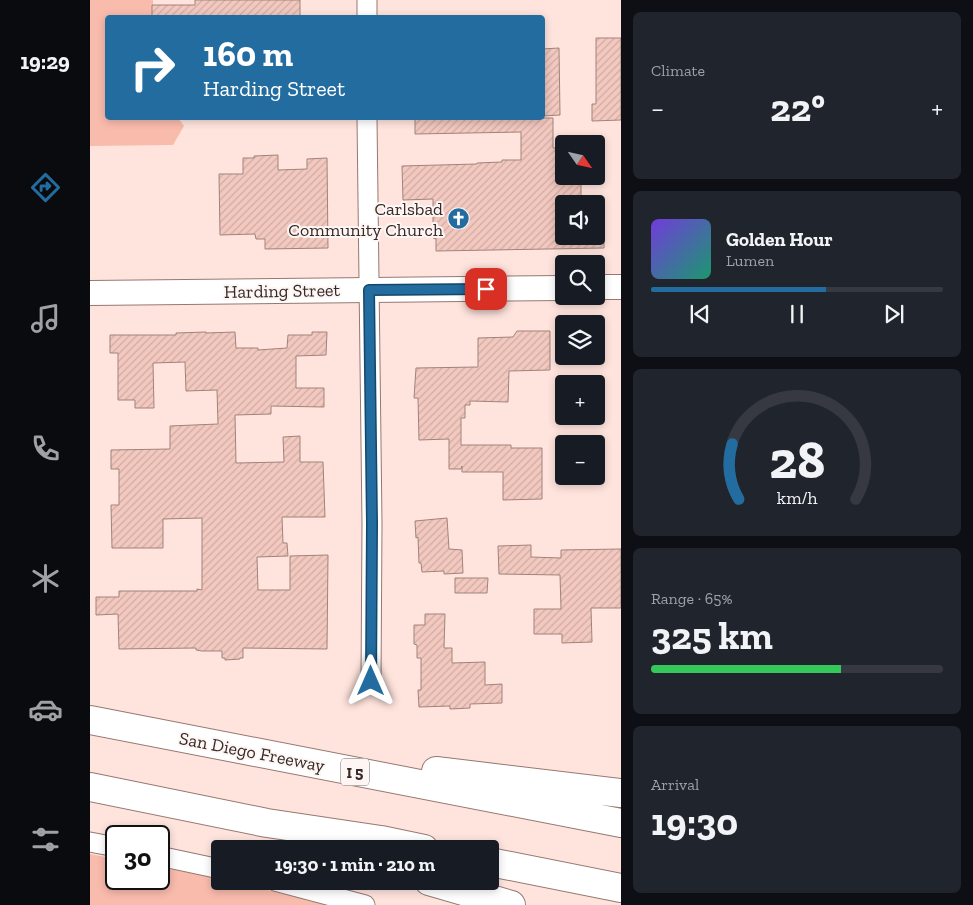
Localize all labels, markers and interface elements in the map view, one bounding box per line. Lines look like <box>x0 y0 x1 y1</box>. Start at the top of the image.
text: 160 m <box>203 33 293 75</box>
icon: right <box>120 35 185 100</box>
text: 19:29 <box>20 48 70 75</box>
text: Climate <box>651 61 705 80</box>
text: Harding Street <box>203 75 345 102</box>
text: 22° <box>770 85 825 131</box>
text: − <box>651 92 664 125</box>
text: + <box>931 92 943 125</box>
north arrow <box>555 135 605 185</box>
map controls <box>555 135 605 485</box>
icon: directions <box>28 170 63 205</box>
button: sound <box>555 195 605 245</box>
place label: Carlsbad Community Church <box>288 198 443 241</box>
church icon: Carlsbad Community Church <box>447 207 471 231</box>
text: Golden Hour <box>726 228 833 251</box>
text: Lumen <box>726 251 774 270</box>
button: search <box>555 255 605 305</box>
pin <box>465 268 507 310</box>
icon: arrive <box>472 275 500 303</box>
street label: Harding Street <box>224 279 341 303</box>
icon: previous <box>686 300 714 328</box>
icon: pause <box>783 300 811 328</box>
icon: next <box>880 300 908 328</box>
icon: music <box>28 301 63 336</box>
button: layers <box>555 315 605 365</box>
button: + <box>555 375 605 425</box>
text: 28 <box>769 429 825 491</box>
icon: phone <box>28 431 63 466</box>
button: − <box>555 435 605 485</box>
text: km/h <box>777 487 817 509</box>
icon: climate <box>28 561 63 596</box>
text: Range · 65% <box>651 589 733 608</box>
text: 325 km <box>651 613 773 659</box>
position arrow <box>344 654 396 706</box>
icon: car <box>28 692 63 727</box>
street label: San Diego Freeway <box>177 727 327 777</box>
road number: I 5 <box>341 759 369 786</box>
text: Arrival <box>651 775 699 794</box>
text: 19:30 <box>651 799 738 845</box>
icon: filters <box>28 822 63 857</box>
speed limit sign: 30 <box>105 825 170 890</box>
text: 19:30 · 1 min · 210 m <box>275 853 435 876</box>

